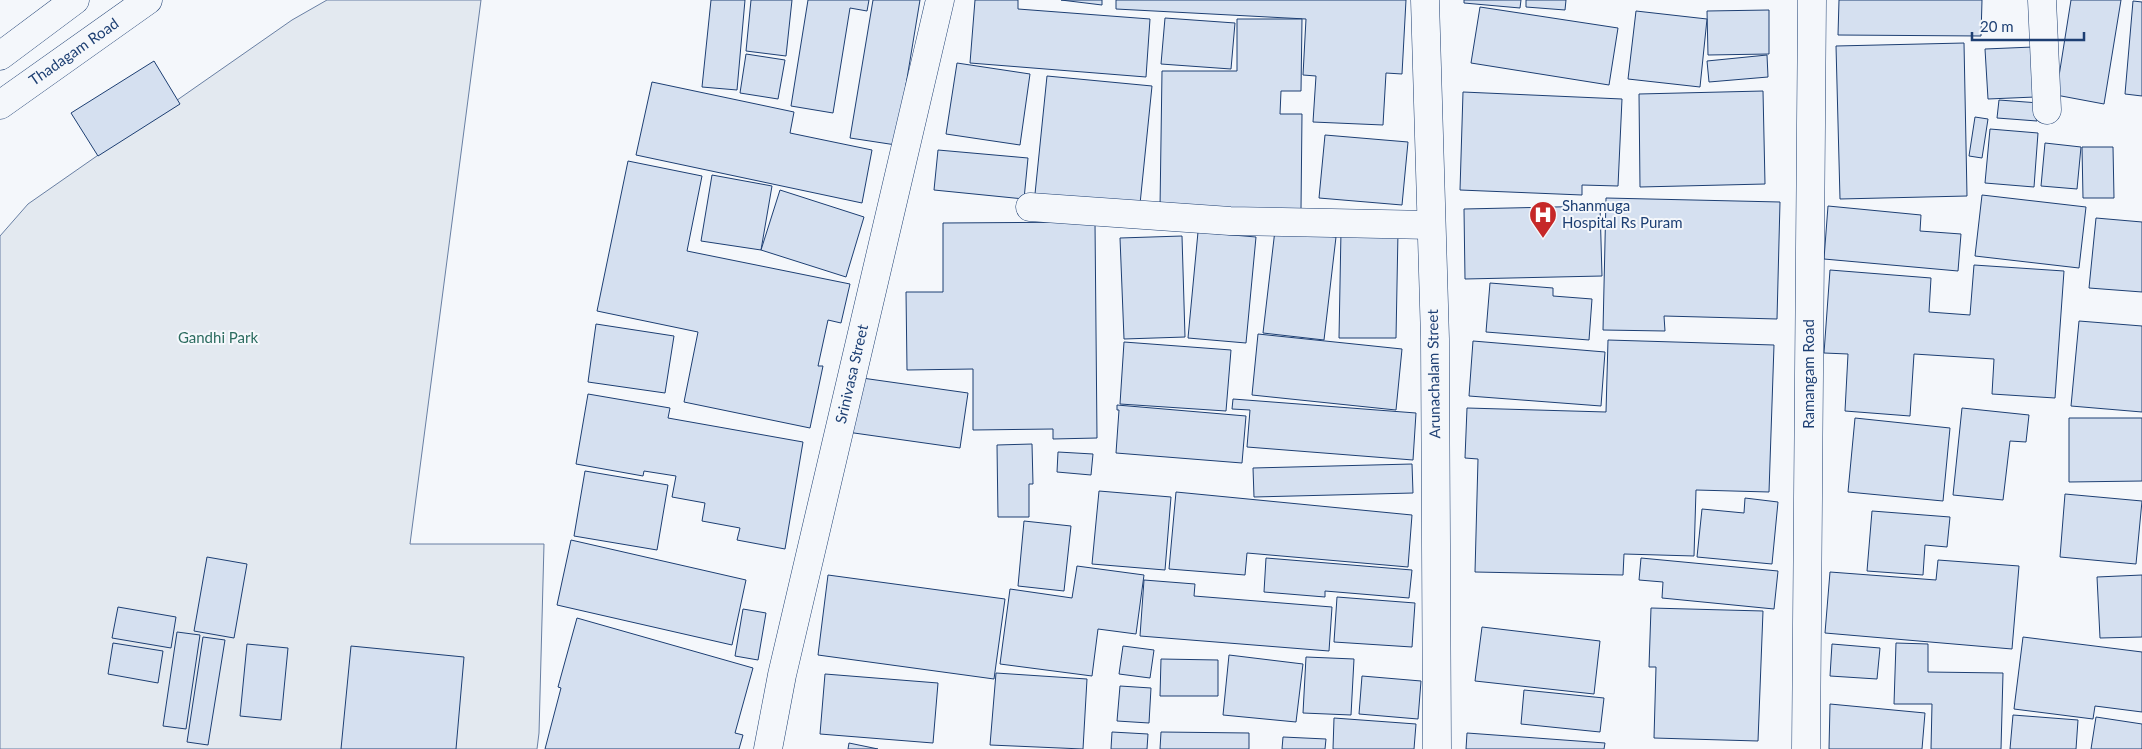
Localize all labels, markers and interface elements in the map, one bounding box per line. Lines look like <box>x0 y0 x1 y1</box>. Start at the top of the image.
scale bar <box>1972 10 2084 42</box>
street label: Thadagam Road <box>25 14 122 89</box>
text: 20 m <box>1980 17 2014 35</box>
place label: Shanmuga Hospital Rs Puram <box>1562 196 1683 231</box>
hospital icon: Shanmuga Hospital Rs Puram <box>1528 200 1558 239</box>
street label: Arunachalam Street <box>1423 309 1443 439</box>
street label: Ramangam Road <box>1799 319 1817 429</box>
street label: Srinivasa Street <box>831 322 871 425</box>
park label: Gandhi Park <box>178 328 259 346</box>

